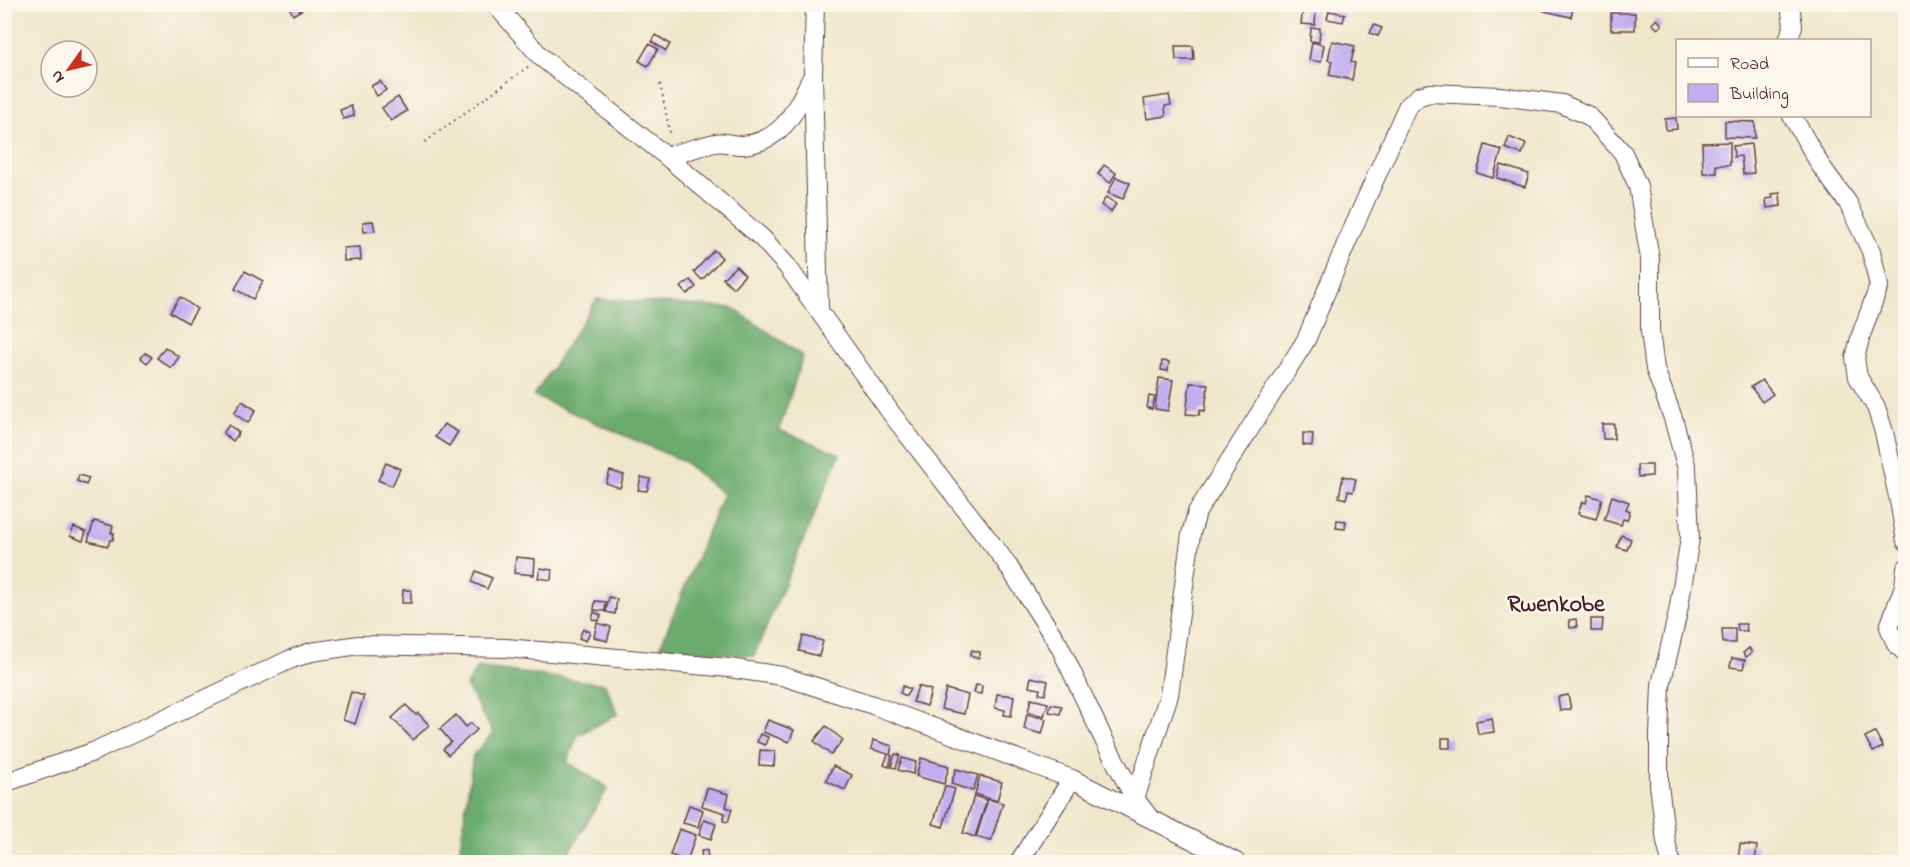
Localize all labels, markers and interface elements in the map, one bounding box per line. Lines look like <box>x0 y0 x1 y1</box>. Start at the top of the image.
north arrow <box>39 39 99 99</box>
legend <box>1676 39 1871 117</box>
text: Road <box>1730 52 1769 78</box>
text: N <box>45 65 71 87</box>
text: Building <box>1729 82 1789 109</box>
district label: Rwenkobe <box>1507 588 1606 623</box>

